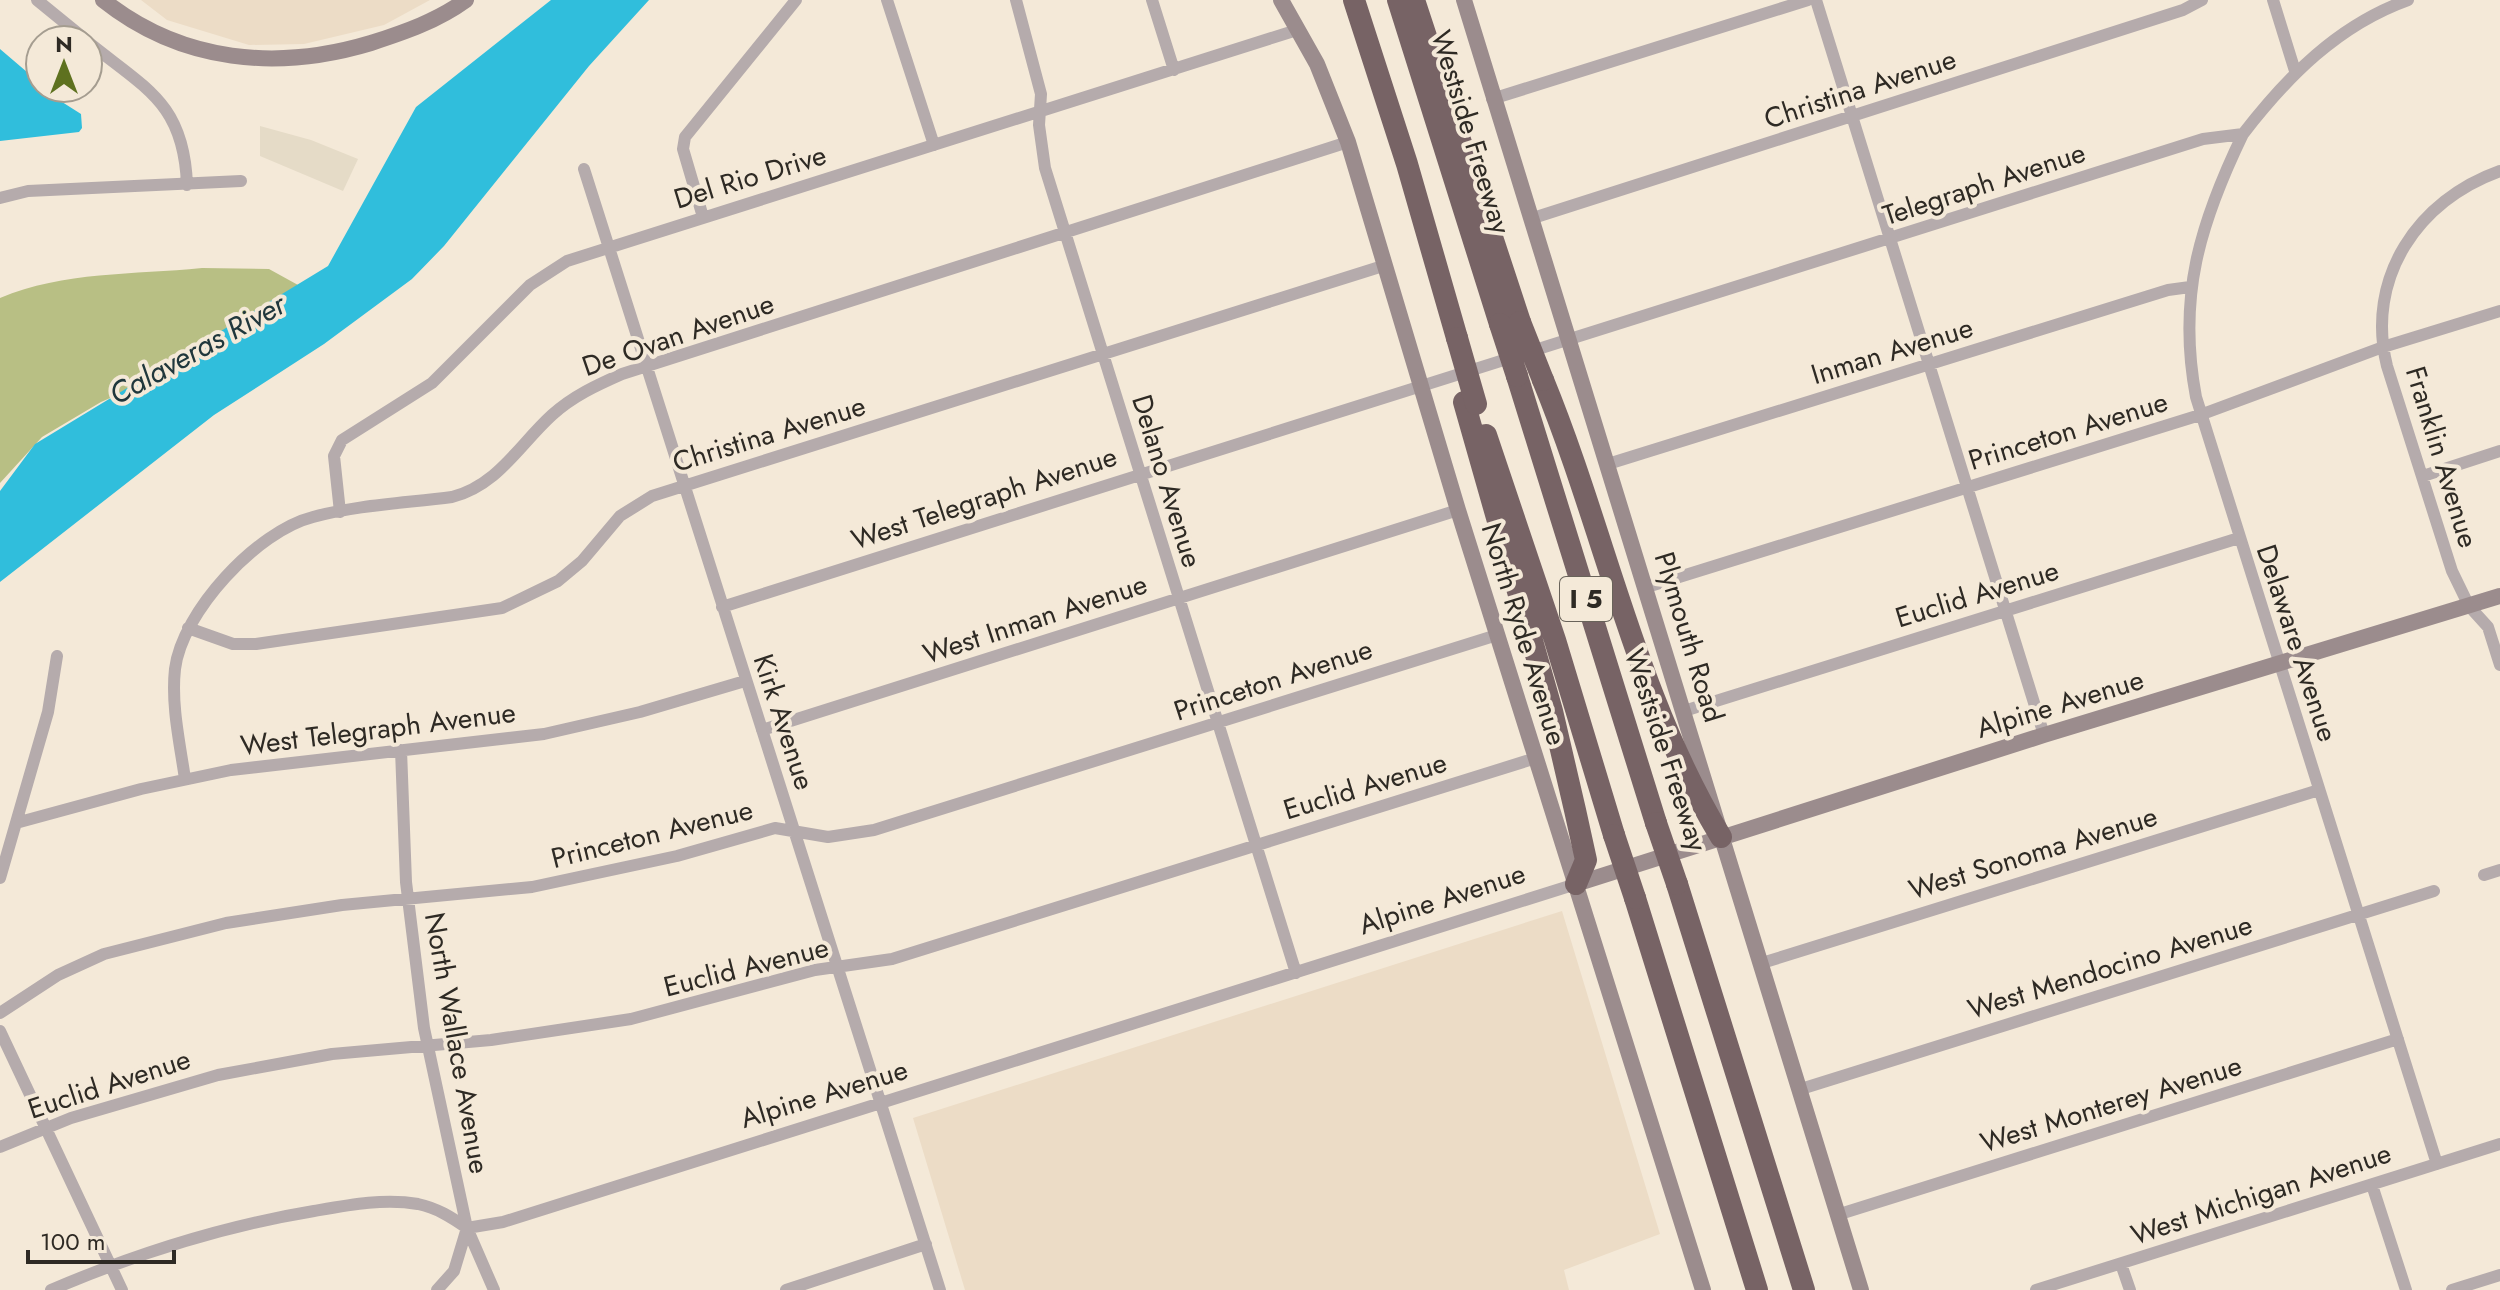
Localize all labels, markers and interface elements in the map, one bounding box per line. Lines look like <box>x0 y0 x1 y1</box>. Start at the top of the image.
north arrow <box>24 24 104 104</box>
street label: Westside Freeway <box>1421 25 1522 240</box>
text: N <box>55 28 73 60</box>
street label: Christina Avenue <box>1759 39 1961 139</box>
street label: Telegraph Avenue <box>1877 132 2091 236</box>
street label: Del Rio Drive <box>669 134 831 220</box>
water label: Calaveras River <box>101 282 295 415</box>
street label: De Ovan Avenue <box>577 283 779 387</box>
street label: Inman Avenue <box>1806 307 1978 395</box>
street label: Franklin Avenue <box>2395 361 2489 553</box>
street label: Princeton Avenue <box>1963 381 2173 481</box>
street label: Christina Avenue <box>667 385 871 483</box>
street label: Delano Avenue <box>1121 389 1213 573</box>
street label: West Telegraph Avenue <box>846 436 1122 560</box>
street label: North Ryde Avenue <box>1471 518 1577 750</box>
street label: Delaware Avenue <box>2246 539 2348 747</box>
street label: Plymouth Road <box>1644 547 1734 727</box>
street label: Euclid Avenue <box>1890 550 2064 638</box>
street label: West Inman Avenue <box>918 563 1152 675</box>
road number: I 5 <box>1560 577 1612 621</box>
street label: Princeton Avenue <box>1168 629 1378 731</box>
street label: Westside Freeway <box>1614 643 1718 857</box>
street label: Kirk Avenue <box>743 649 825 795</box>
street label: Alpine Avenue <box>1971 659 2149 749</box>
street label: West Telegraph Avenue <box>238 692 518 766</box>
street label: Euclid Avenue <box>1278 742 1452 830</box>
street label: Princeton Avenue <box>547 789 757 879</box>
street label: West Sonoma Avenue <box>1904 796 2162 910</box>
street label: Alpine Avenue <box>1353 853 1531 945</box>
street label: West Mendocino Avenue <box>1963 904 2257 1030</box>
street label: North Wallace Avenue <box>414 909 500 1177</box>
street label: Euclid Avenue <box>659 927 833 1007</box>
street label: Euclid Avenue <box>22 1038 196 1130</box>
street label: West Monterey Avenue <box>1975 1045 2247 1163</box>
street label: Alpine Avenue <box>735 1049 913 1139</box>
street label: West Michigan Avenue <box>2126 1133 2396 1255</box>
scale bar <box>28 1214 174 1264</box>
text: 100 m <box>40 1224 106 1259</box>

